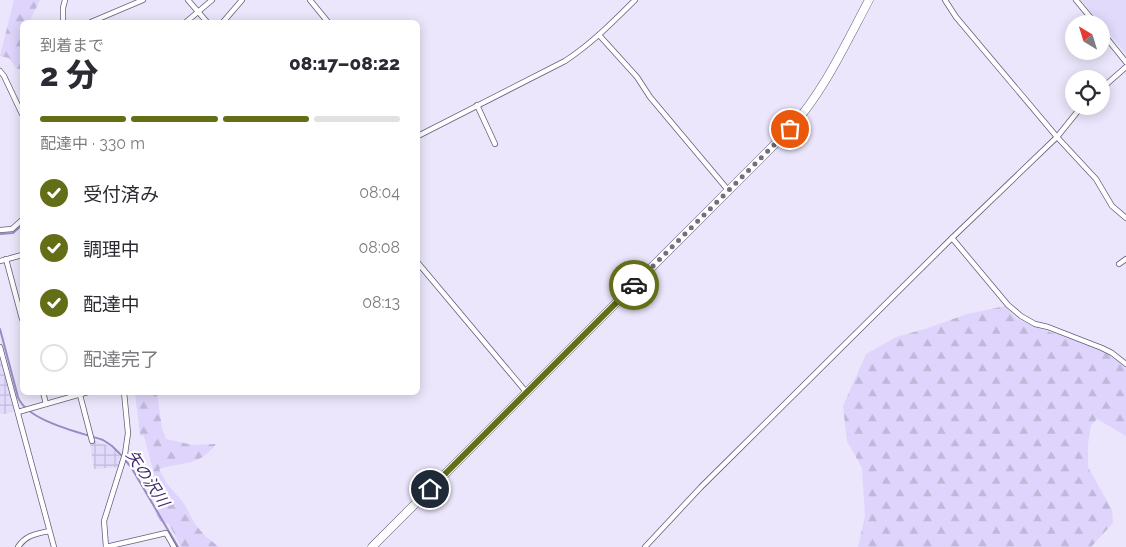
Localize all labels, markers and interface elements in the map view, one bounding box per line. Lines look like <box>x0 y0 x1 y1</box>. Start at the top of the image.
north arrow <box>1065 15 1110 60</box>
map controls <box>1065 15 1110 115</box>
text: 到着まで <box>40 36 104 55</box>
text: 08:17–08:22 <box>289 52 400 74</box>
text: 2 分 <box>40 56 98 93</box>
button: locate <box>1065 70 1110 115</box>
pin <box>769 108 811 150</box>
icon: bag <box>776 115 804 143</box>
text: 配達中 · 330 m <box>40 134 145 153</box>
icon: check <box>40 179 68 207</box>
text: 受付済み <box>83 183 159 205</box>
text: 08:04 <box>359 183 400 202</box>
icon: check <box>40 234 68 262</box>
text: 調理中 <box>83 238 140 260</box>
text: 08:08 <box>358 238 400 257</box>
courier <box>609 260 659 310</box>
icon: car <box>620 271 648 299</box>
icon: check <box>40 289 68 317</box>
text: 配達中 <box>83 293 140 315</box>
text: 08:13 <box>362 293 400 312</box>
text: 配達完了 <box>83 348 159 370</box>
water label: 矢の沢川 <box>122 446 174 512</box>
pin <box>409 468 451 510</box>
icon: home <box>416 475 444 503</box>

